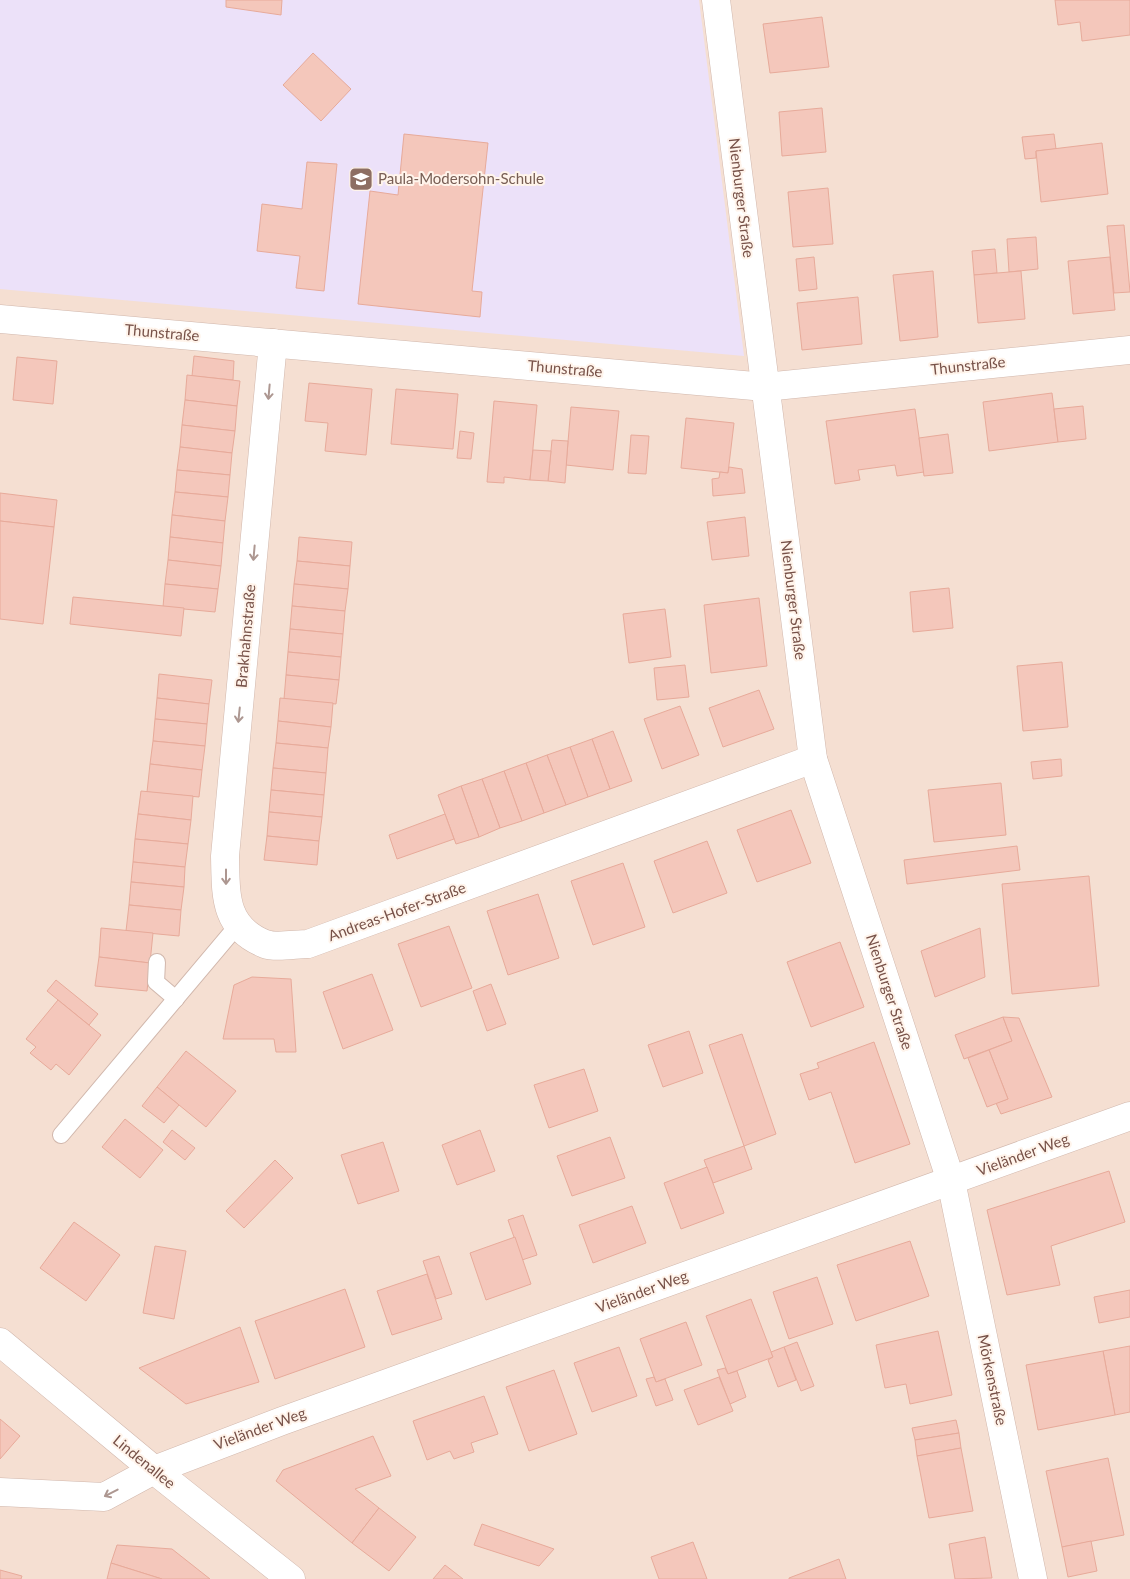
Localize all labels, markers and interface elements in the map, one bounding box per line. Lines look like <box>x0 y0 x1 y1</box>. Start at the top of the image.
street label: Nienburger Straße <box>726 137 758 259</box>
school or university icon: Paula-Modersohn-Schule <box>348 166 374 192</box>
place label: Paula-Modersohn-Schule <box>378 169 544 187</box>
street label: Thunstraße <box>124 320 200 344</box>
street label: Thunstraße <box>930 352 1006 378</box>
street label: Thunstraße <box>527 356 603 380</box>
one-way arrow <box>264 383 274 399</box>
street label: Nienburger Straße <box>778 539 810 661</box>
one-way arrow <box>249 545 259 561</box>
street label: Brakhahnstraße <box>232 583 258 688</box>
one-way arrow <box>234 707 244 723</box>
one-way arrow <box>221 869 230 885</box>
street label: Andreas-Hofer-Straße <box>325 878 468 944</box>
street label: Nienburger Straße <box>863 932 917 1052</box>
street label: Vieländer Weg <box>974 1129 1071 1179</box>
street label: Vieländer Weg <box>593 1266 690 1316</box>
street label: Mörkenstraße <box>975 1333 1011 1427</box>
street label: Vieländer Weg <box>211 1403 308 1453</box>
street label: Lindenallee <box>110 1431 179 1492</box>
one-way arrow <box>104 1489 119 1498</box>

